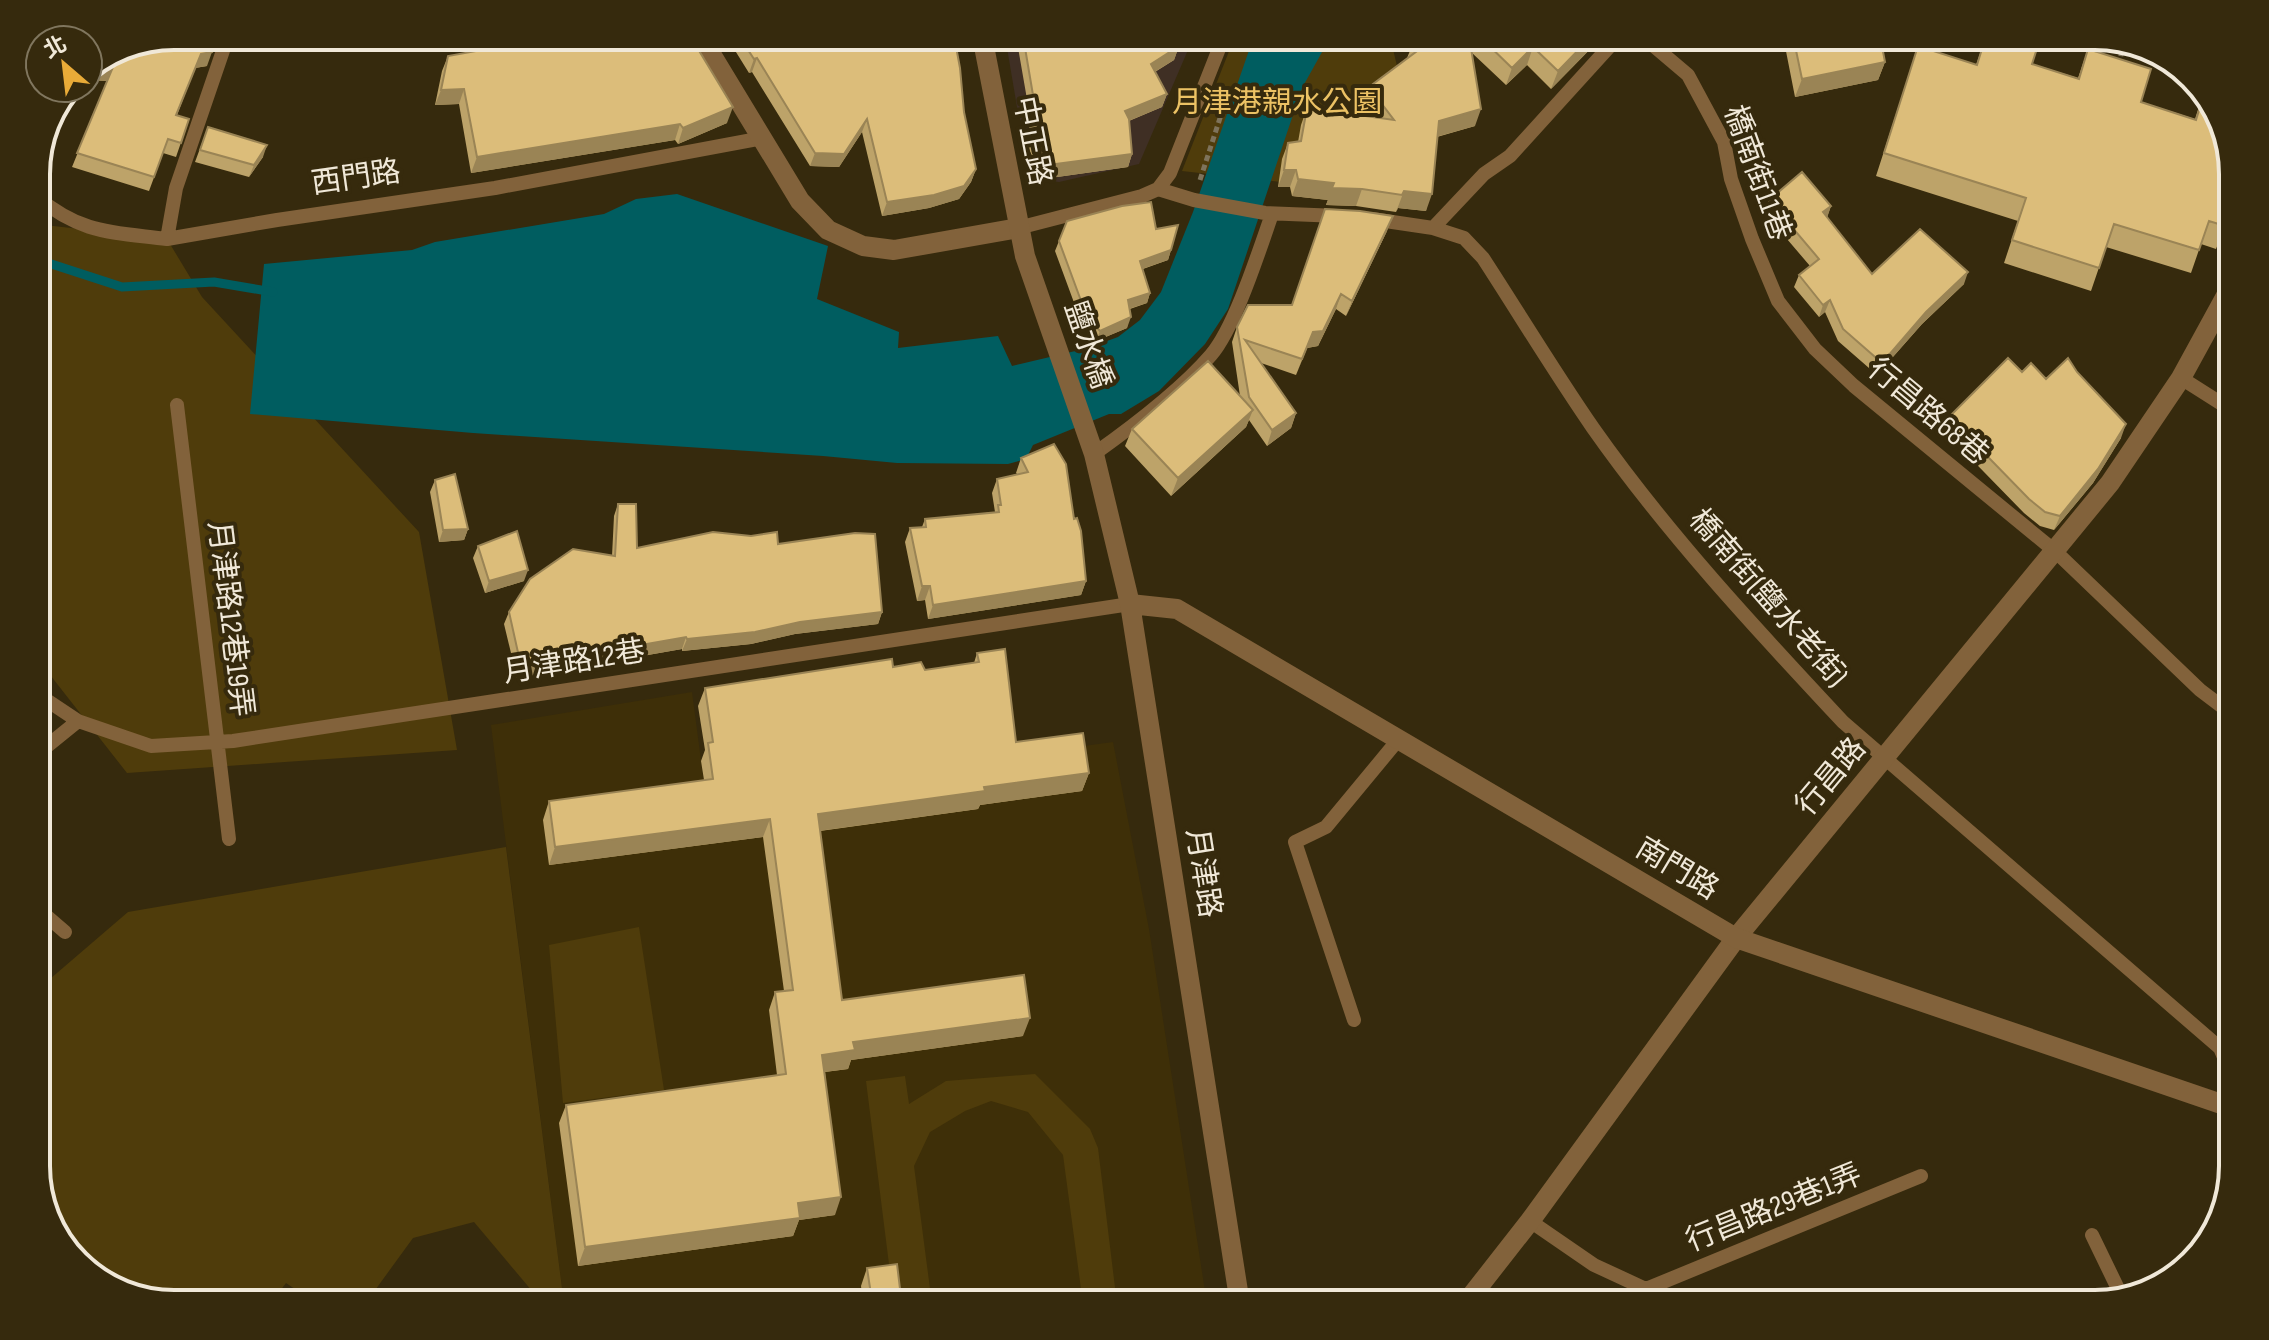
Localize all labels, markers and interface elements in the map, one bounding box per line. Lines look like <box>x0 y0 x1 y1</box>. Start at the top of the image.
north arrow <box>24 24 104 104</box>
text: 北 <box>39 31 71 65</box>
park label: 月津港親水公園 <box>1172 85 1382 121</box>
street label: 中正路 <box>1006 93 1058 189</box>
street label: 橋南街11巷 <box>1716 101 1798 245</box>
street label: 西門路 <box>309 154 403 202</box>
street label: 鹽水橋 <box>1056 297 1120 393</box>
street label: 行昌路68巷 <box>1860 351 1996 473</box>
street label: 橋南街(鹽水老街) <box>1681 502 1855 694</box>
street label: 月津路12巷19弄 <box>200 519 260 719</box>
street label: 月津路12巷 <box>500 633 648 691</box>
street label: 行昌路 <box>1788 731 1874 823</box>
street label: 月津路 <box>1178 826 1228 920</box>
street label: 南門路 <box>1629 830 1725 908</box>
street label: 行昌路29巷1弄 <box>1681 1156 1867 1260</box>

